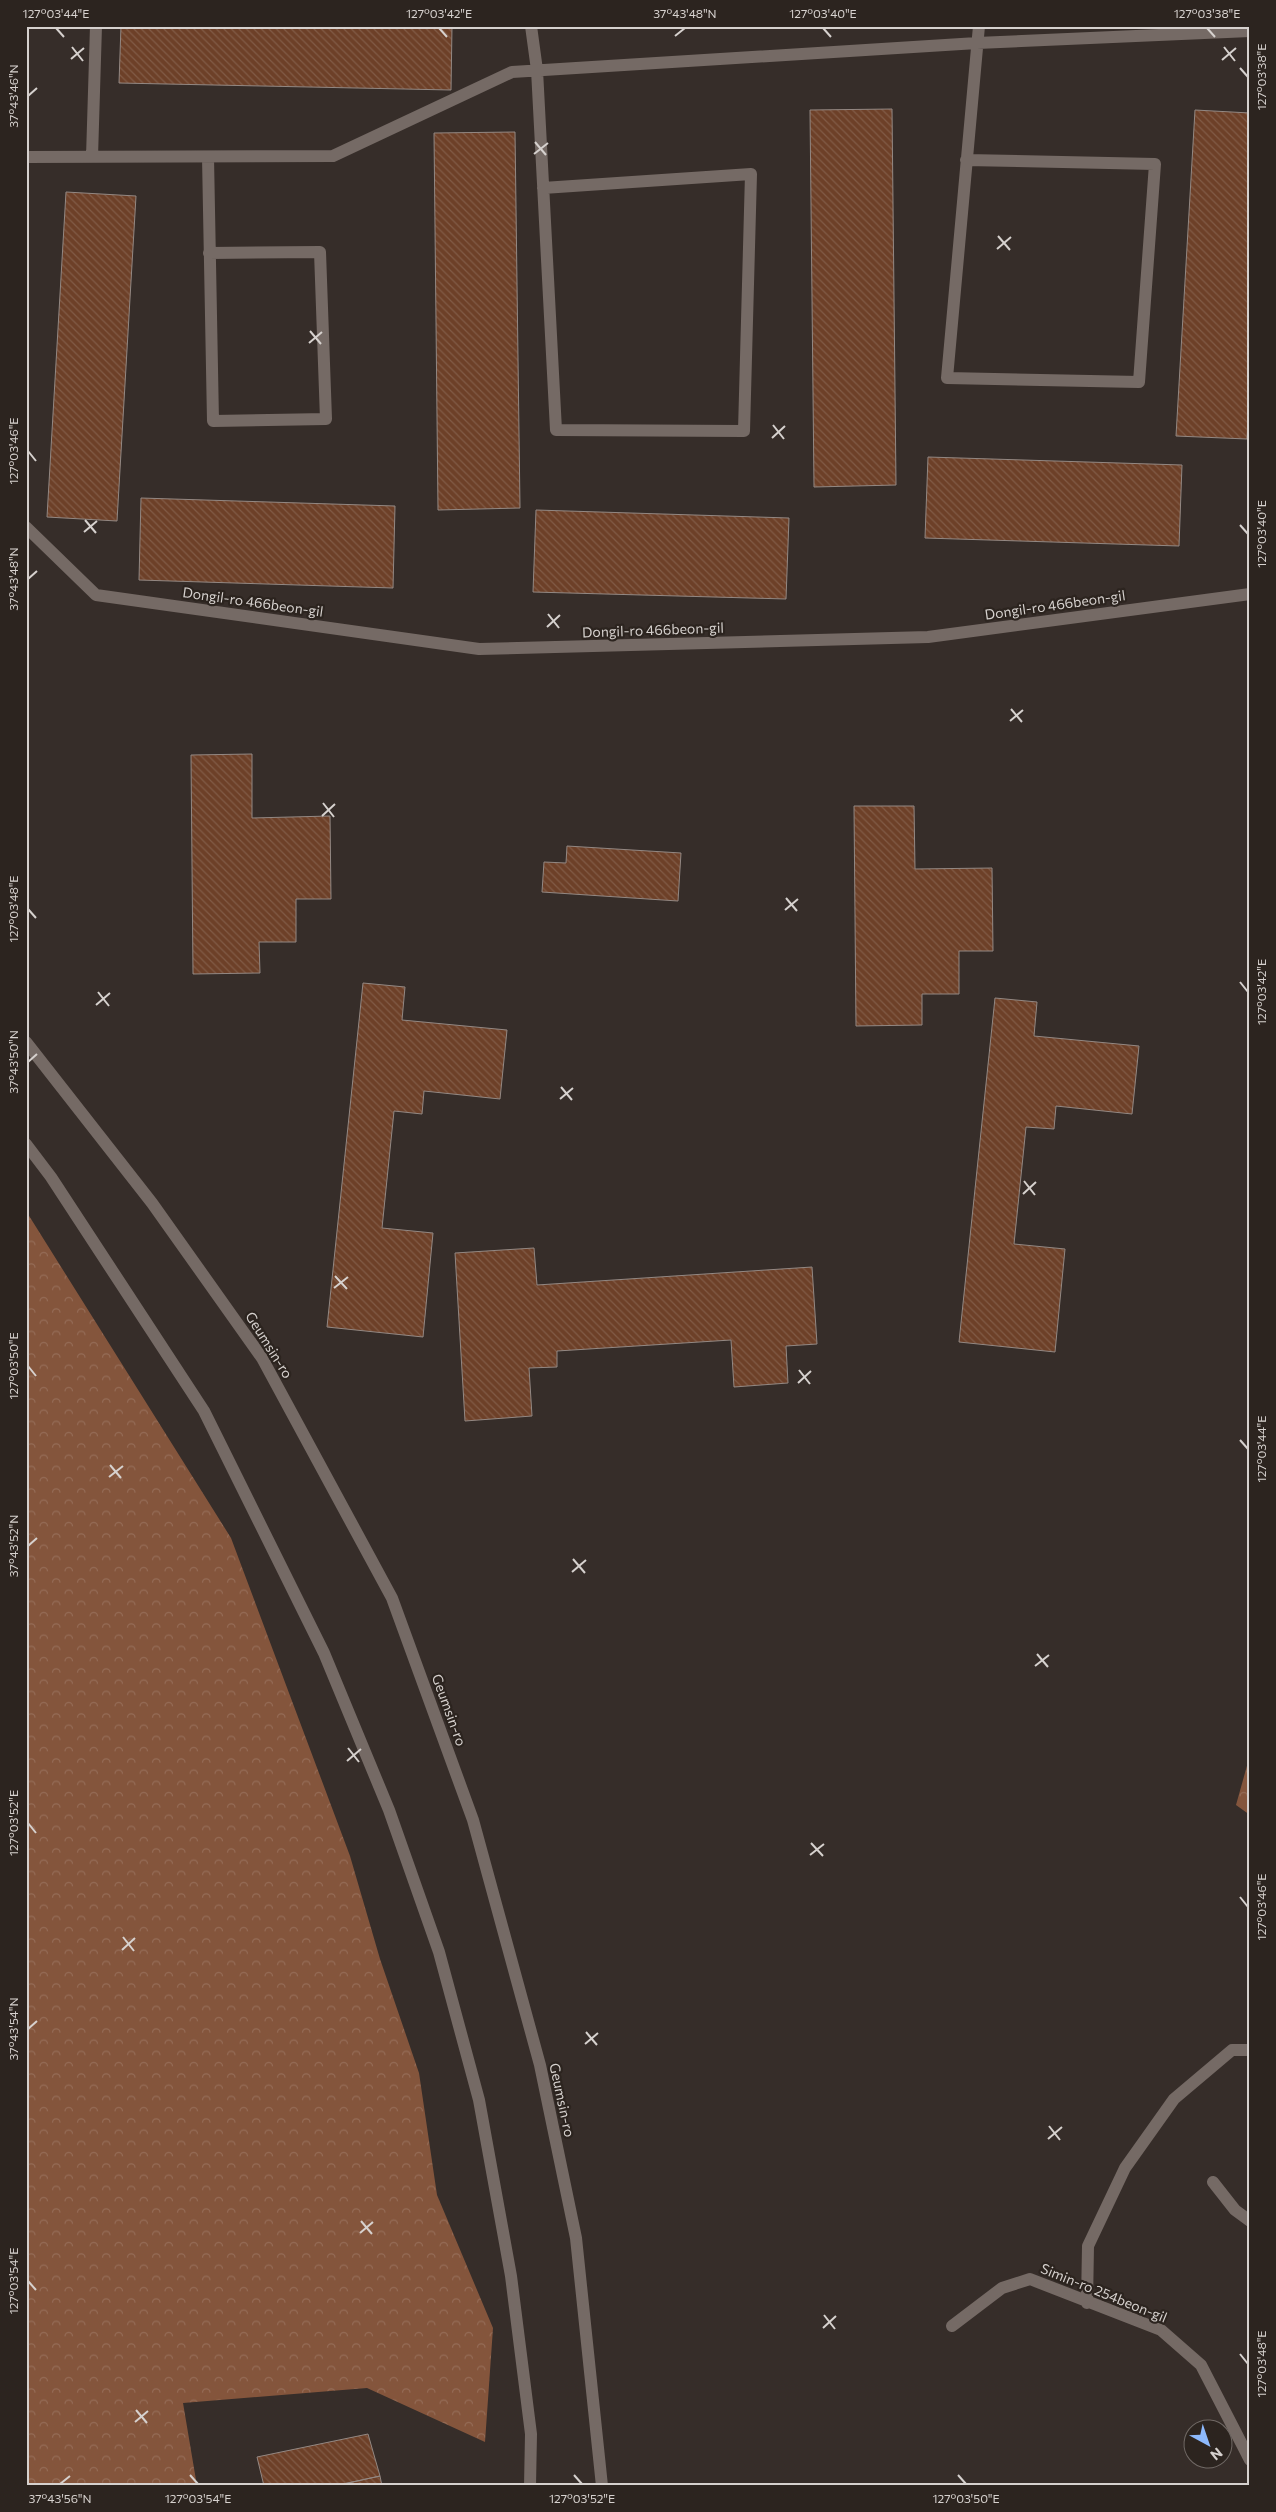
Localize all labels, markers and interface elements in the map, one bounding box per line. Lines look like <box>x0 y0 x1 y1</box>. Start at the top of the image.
text: 127°03'44"E <box>23 6 89 20</box>
text: 127°03'42"E <box>406 6 472 20</box>
text: 37°43'48"N <box>653 6 717 20</box>
text: 127°03'40"E <box>789 6 857 20</box>
text: 127°03'38"E <box>1174 6 1240 20</box>
text: 127°03'38"E <box>1254 44 1268 110</box>
text: 37°43'46"N <box>6 64 20 128</box>
text: 127°03'46"E <box>6 418 20 484</box>
text: 127°03'40"E <box>1254 500 1268 568</box>
text: 37°43'48"N <box>6 547 20 611</box>
street label: Dongil-ro 466beon-gil <box>182 583 324 620</box>
street label: Dongil-ro 466beon-gil <box>984 586 1126 623</box>
street label: Dongil-ro 466beon-gil <box>582 619 724 640</box>
text: 127°03'48"E <box>6 876 20 942</box>
text: 127°03'42"E <box>1254 959 1268 1025</box>
text: 37°43'50"N <box>6 1030 20 1094</box>
street label: Geumsin-ro <box>242 1308 297 1381</box>
text: 127°03'50"E <box>6 1332 20 1400</box>
text: 127°03'44"E <box>1254 1416 1268 1482</box>
text: 37°43'52"N <box>6 1515 20 1577</box>
street label: Geumsin-ro <box>429 1672 470 1748</box>
text: 127°03'52"E <box>6 1790 20 1856</box>
text: 127°03'46"E <box>1254 1874 1268 1940</box>
text: 37°43'54"N <box>6 1998 20 2060</box>
street label: Geumsin-ro <box>546 2061 579 2138</box>
text: 127°03'54"E <box>6 2248 20 2314</box>
street label: Simin-ro 254beon-gil <box>1038 2259 1170 2326</box>
text: 127°03'48"E <box>1254 2331 1268 2397</box>
north arrow <box>1184 2420 1234 2470</box>
text: N <box>1207 2444 1226 2464</box>
text: 37°43'56"N <box>28 2491 92 2505</box>
text: 127°03'54"E <box>165 2491 231 2505</box>
text: 127°03'52"E <box>549 2491 615 2505</box>
text: 127°03'50"E <box>932 2491 1000 2505</box>

